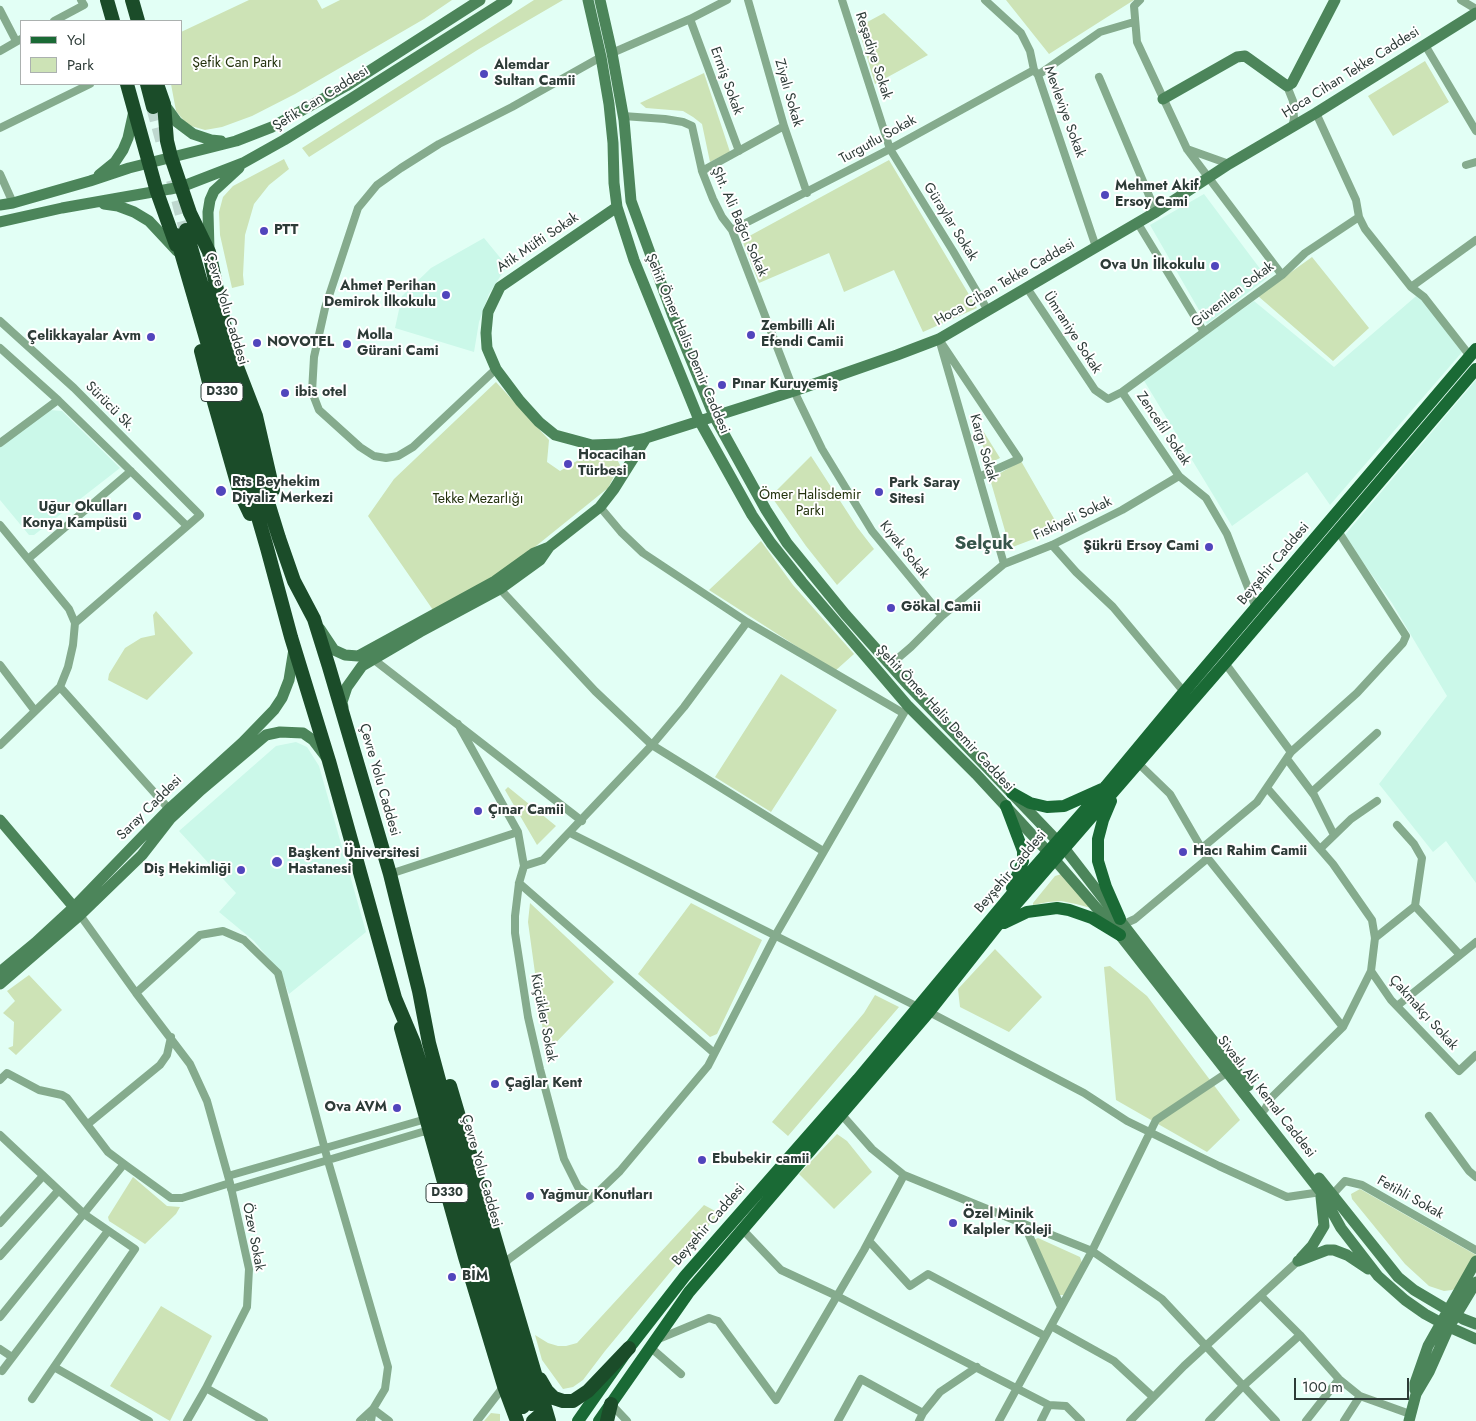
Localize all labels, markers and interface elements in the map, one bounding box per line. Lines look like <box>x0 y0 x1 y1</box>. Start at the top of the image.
street label: Reşadiye Sokak <box>851 10 895 102</box>
legend <box>20 20 182 85</box>
street label: Hoca Cihan Tekke Caddesi <box>1279 24 1423 122</box>
text: Yol <box>67 29 86 51</box>
street label: Ermiş Sokak <box>706 45 746 117</box>
text: Park <box>67 54 94 76</box>
park label: Şefik Can Parkı <box>192 56 282 72</box>
street label: Ziyalı Sokak <box>770 57 806 129</box>
place label: Alemdar Sultan Camii <box>494 58 575 90</box>
street label: Şefik Can Caddesi <box>270 63 372 135</box>
street label: Mevleviye Sokak <box>1040 64 1088 160</box>
marker: Alemdar Sultan Camii <box>478 68 490 80</box>
street label: Turgutlu Sokak <box>837 112 919 168</box>
street label: Şht. Ali Bağcı Sokak <box>707 164 771 280</box>
place label: Mehmet Akif Ersoy Cami <box>1115 179 1199 212</box>
street label: Güraylar Sokak <box>919 180 981 264</box>
marker: Mehmet Akif Ersoy Cami <box>1099 189 1111 201</box>
street label: Atik Müfti Sokak <box>494 210 582 276</box>
place label: PTT <box>274 223 298 239</box>
marker: PTT <box>258 225 270 237</box>
street label: Hoca Cihan Tekke Caddesi <box>932 236 1078 330</box>
street label: Çevre Yolu Caddesi <box>201 251 251 367</box>
street label: Şehit Ömer Halis Demir Caddesi <box>641 251 733 437</box>
place label: Ova Un İlkokulu <box>1100 258 1205 274</box>
street label: Güvenilen Sokak <box>1189 259 1277 331</box>
marker: Ova Un İlkokulu <box>1209 260 1221 272</box>
place label: Ahmet Perihan Demirok İlkokulu <box>324 279 436 312</box>
marker: Ahmet Perihan Demirok İlkokulu <box>440 289 452 301</box>
street label: Ümraniye Sokak <box>1039 289 1105 377</box>
place label: Zembilli Ali Efendi Camii <box>761 319 844 352</box>
place label: Molla Gürani Cami <box>357 328 439 361</box>
place label: Çelikkayalar Avm <box>27 329 141 345</box>
marker: Zembilli Ali Efendi Camii <box>745 329 757 341</box>
marker: Çelikkayalar Avm <box>145 331 157 343</box>
place label: NOVOTEL <box>267 335 334 351</box>
marker: NOVOTEL <box>251 337 263 349</box>
marker: Molla Gürani Cami <box>341 338 353 350</box>
place label: Pınar Kuruyemiş <box>732 377 838 393</box>
street label: Sürücü Sk. <box>81 378 139 436</box>
marker: Pınar Kuruyemiş <box>716 379 728 391</box>
road number: D330 <box>201 382 243 402</box>
place label: ibis otel <box>295 385 346 401</box>
marker: ibis otel <box>279 387 291 399</box>
street label: Zencefil Sokak <box>1132 389 1194 469</box>
street label: Kargı Sokak <box>965 412 1001 484</box>
place label: Hocacihan Türbesi <box>578 448 646 481</box>
marker: Hocacihan Türbesi <box>562 458 574 470</box>
place label: Rts Beyhekim Diyaliz Merkezi <box>232 475 333 508</box>
place label: Park Saray Sitesi <box>889 476 960 508</box>
marker: Rts Beyhekim Diyaliz Merkezi <box>214 484 228 498</box>
marker: Park Saray Sitesi <box>873 486 885 498</box>
park label: Ömer Halisdemir Parkı <box>759 488 861 520</box>
park label: Tekke Mezarlığı <box>433 492 523 508</box>
street label: Fıskiyeli Sokak <box>1031 494 1115 544</box>
place label: Uğur Okulları Konya Kampüsü <box>22 500 127 532</box>
marker: Uğur Okulları Konya Kampüsü <box>131 510 143 522</box>
street label: Kıyak Sokak <box>876 518 932 582</box>
street label: Beyşehir Caddesi <box>1235 519 1313 609</box>
district label: Selçuk <box>954 533 1014 555</box>
place label: Şükrü Ersoy Cami <box>1083 539 1199 555</box>
marker: Şükrü Ersoy Cami <box>1203 541 1215 553</box>
place label: Gökal Camii <box>901 600 981 616</box>
marker: Gökal Camii <box>885 602 897 614</box>
street label: Şehit Ömer Halis Demir Caddesi <box>873 642 1017 796</box>
street label: Çevre Yolu Caddesi <box>355 722 403 838</box>
street label: Saray Caddesi <box>114 772 186 844</box>
place label: Çınar Camii <box>488 803 564 819</box>
marker: Çınar Camii <box>472 805 484 817</box>
street label: Beyşehir Caddesi <box>972 827 1050 917</box>
place label: Hacı Rahim Camii <box>1193 844 1307 860</box>
place label: Başkent Üniversitesi Hastanesi <box>288 846 419 879</box>
marker: Hacı Rahim Camii <box>1177 846 1189 858</box>
marker: Başkent Üniversitesi Hastanesi <box>270 855 284 869</box>
place label: Diş Hekimliği <box>144 862 231 878</box>
marker: Diş Hekimliği <box>235 864 247 876</box>
street label: Çakmakçı Sokak <box>1385 972 1461 1054</box>
street label: Küçükler Sokak <box>526 973 560 1063</box>
street label: Sivaslı Ali Kemal Caddesi <box>1213 1033 1319 1161</box>
place label: Çağlar Kent <box>505 1076 582 1092</box>
marker: Çağlar Kent <box>489 1078 501 1090</box>
place label: Ova AVM <box>325 1100 387 1116</box>
marker: Ova AVM <box>391 1102 403 1114</box>
street label: Çevre Yolu Caddesi <box>457 1113 505 1229</box>
place label: Ebubekir camii <box>712 1152 809 1168</box>
marker: Ebubekir camii <box>696 1154 708 1166</box>
street label: Fetihli Sokak <box>1374 1173 1446 1223</box>
street label: Beyşehir Caddesi <box>669 1181 749 1269</box>
road number: D330 <box>426 1184 468 1202</box>
place label: Yağmur Konutları <box>540 1188 653 1204</box>
marker: Yağmur Konutları <box>524 1190 536 1202</box>
street label: Özev Sokak <box>238 1202 268 1272</box>
place label: Özel Minik Kalpler Koleji <box>963 1207 1052 1240</box>
marker: Özel Minik Kalpler Koleji <box>947 1217 959 1229</box>
place label: BİM <box>462 1269 488 1285</box>
marker: BİM <box>446 1271 458 1283</box>
scale bar <box>1296 1368 1411 1400</box>
text: 100 m <box>1302 1376 1343 1398</box>

